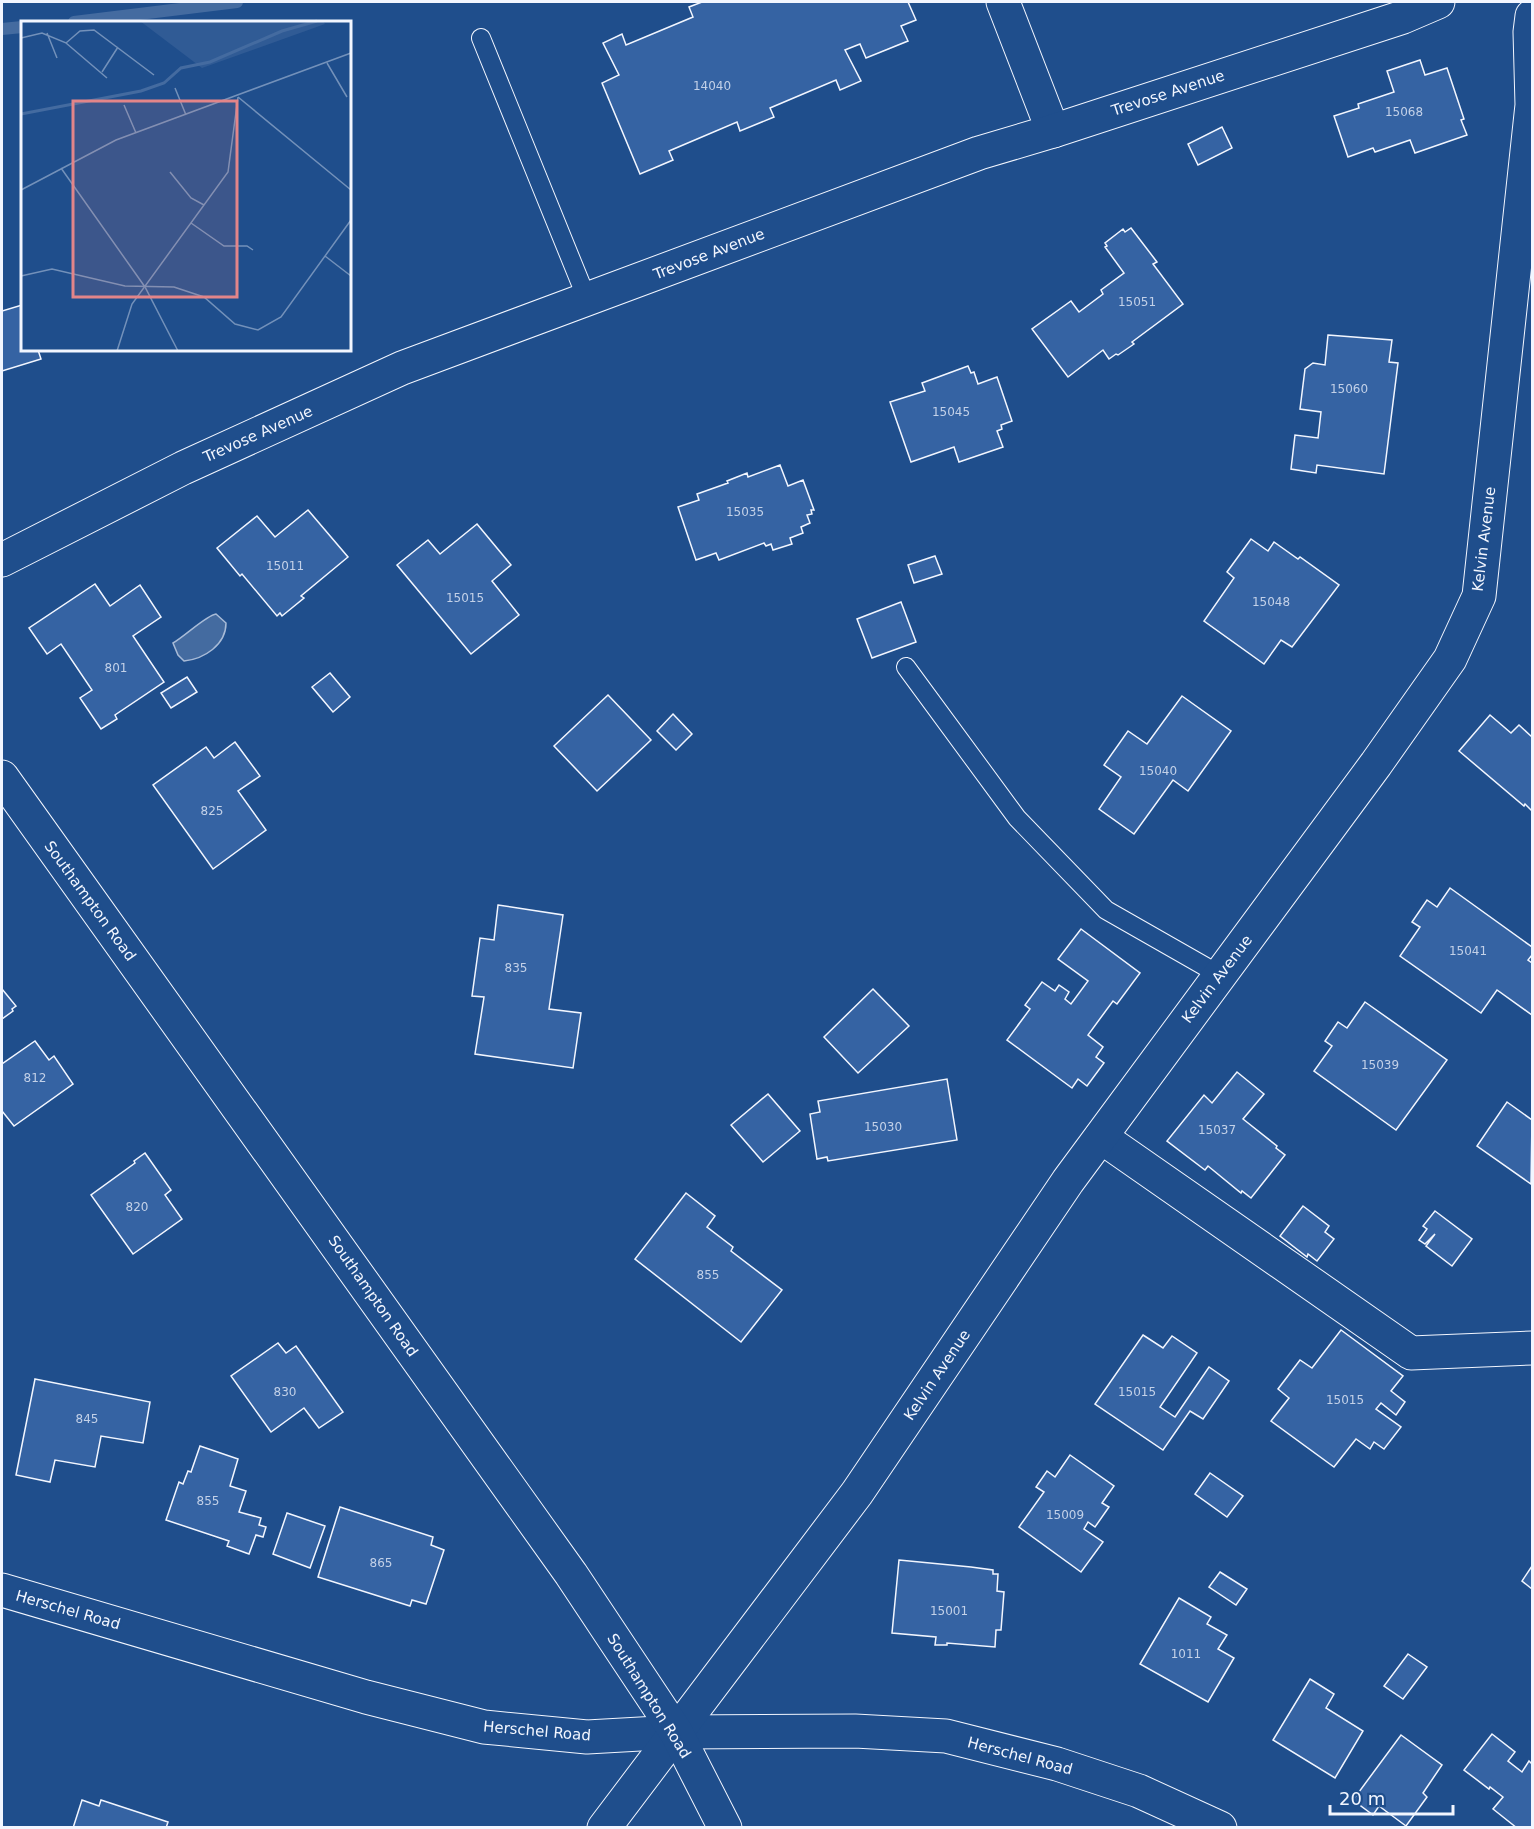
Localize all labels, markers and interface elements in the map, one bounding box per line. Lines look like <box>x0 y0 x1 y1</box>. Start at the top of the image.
inset map <box>21 21 351 351</box>
street label: Trevose Avenue <box>1108 66 1227 120</box>
house number: 14040 <box>693 79 731 93</box>
house number: 15068 <box>1385 105 1423 119</box>
street label: Trevose Avenue <box>650 225 767 284</box>
house number: 15051 <box>1118 295 1156 309</box>
house number: 15060 <box>1330 382 1368 396</box>
street label: Trevose Avenue <box>200 402 315 467</box>
house number: 15045 <box>932 405 970 419</box>
street label: Kelvin Avenue <box>1469 486 1499 592</box>
house number: 15035 <box>726 505 764 519</box>
house number: 15011 <box>266 559 304 573</box>
house number: 15015 <box>446 591 484 605</box>
house number: 15048 <box>1252 595 1290 609</box>
house number: 801 <box>105 661 127 675</box>
house number: 15040 <box>1139 764 1177 778</box>
house number: 825 <box>201 804 223 818</box>
street label: Southampton Road <box>40 837 140 965</box>
street label: Kelvin Avenue <box>1178 931 1256 1027</box>
house number: 15041 <box>1449 944 1487 958</box>
house number: 835 <box>505 961 527 975</box>
house number: 15039 <box>1361 1058 1399 1072</box>
house number: 812 <box>24 1071 46 1085</box>
house number: 15030 <box>864 1120 902 1134</box>
house number: 15037 <box>1198 1123 1236 1137</box>
house number: 820 <box>126 1200 148 1214</box>
street label: Southampton Road <box>324 1232 422 1360</box>
house number: 855 <box>697 1268 719 1282</box>
street label: Kelvin Avenue <box>900 1326 974 1424</box>
house number: 830 <box>274 1385 296 1399</box>
house number: 15015 <box>1118 1385 1156 1399</box>
house number: 15015 <box>1326 1393 1364 1407</box>
house number: 845 <box>76 1412 98 1426</box>
house number: 855 <box>197 1494 219 1508</box>
house number: 15009 <box>1046 1508 1084 1522</box>
house number: 865 <box>370 1556 392 1570</box>
street label: Herschel Road <box>14 1586 122 1634</box>
house number: 15001 <box>930 1604 968 1618</box>
street label: Southampton Road <box>603 1630 695 1762</box>
house number: 1011 <box>1171 1647 1201 1661</box>
street label: Herschel Road <box>482 1717 592 1745</box>
street label: Herschel Road <box>965 1733 1075 1779</box>
scale bar <box>1330 1778 1453 1816</box>
text: 20 m <box>1339 1788 1385 1809</box>

